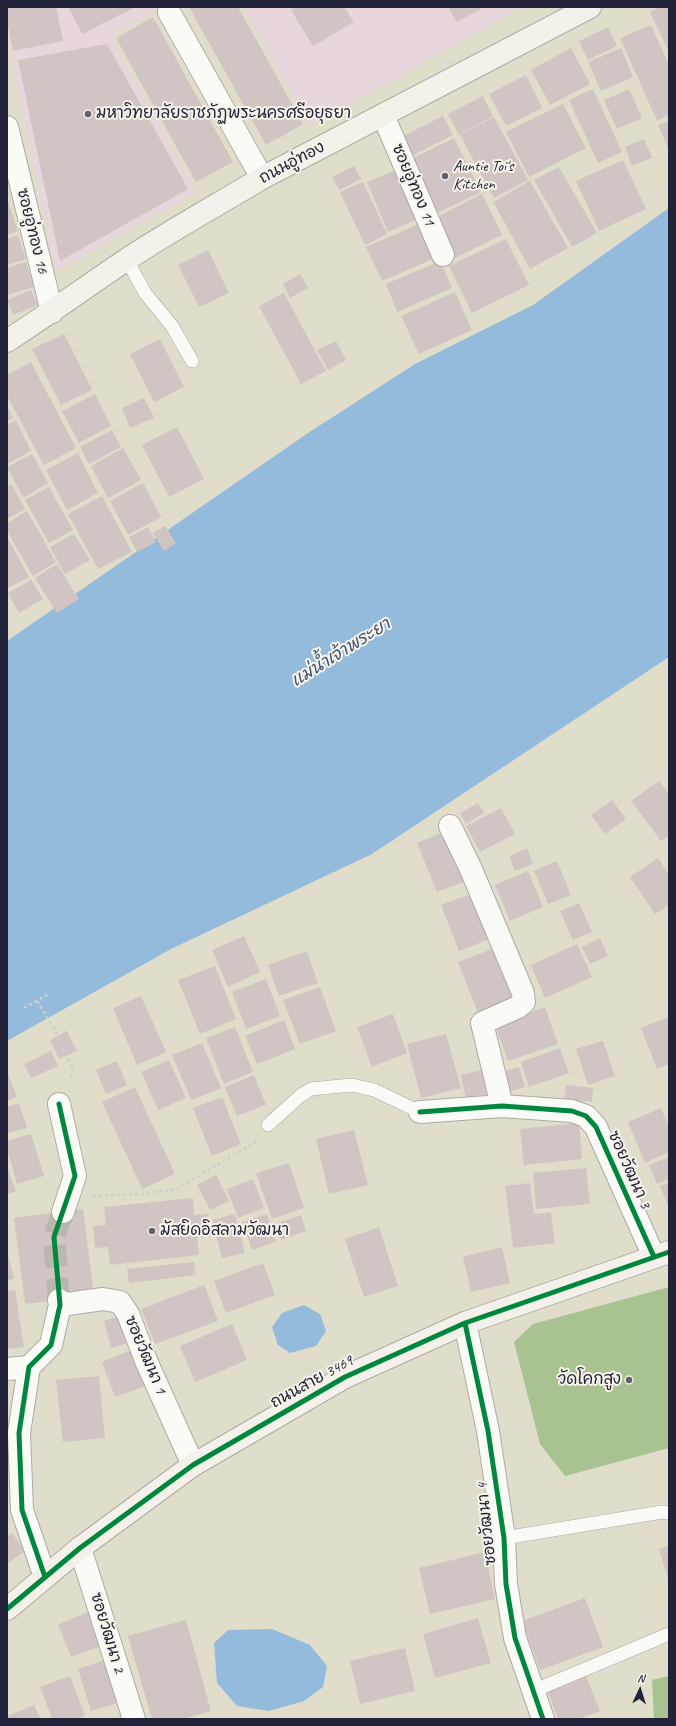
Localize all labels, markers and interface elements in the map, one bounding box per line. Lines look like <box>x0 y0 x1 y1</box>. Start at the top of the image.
place label: มหาวิทยาลัยราชภัฏพระนครศรีอยุธยา <box>96 104 351 124</box>
marker: มหาวิทยาลัยราชภัฏพระนครศรีอยุธยา <box>83 109 93 119</box>
street label: ถนนอู่ทอง <box>256 138 328 188</box>
street label: ซอยอู่ทอง 11 <box>387 141 439 229</box>
place label: Auntie Toi's Kitchen <box>453 157 513 195</box>
marker: Auntie Toi's Kitchen <box>440 171 450 181</box>
street label: ซอยอู่ทอง 16 <box>12 186 52 276</box>
water label: แม่น้ำเจ้าพระยา <box>288 614 394 692</box>
street label: ซอยวัฒนา 3 <box>603 1128 655 1212</box>
place label: มัสยิดอิสลามวัฒนา <box>160 1221 289 1241</box>
marker: มัสยิดอิสลามวัฒนา <box>147 1226 157 1236</box>
street label: ซอยวัฒนา 1 <box>120 1313 170 1397</box>
street label: ถนนสาย 3469 <box>267 1351 357 1413</box>
place label: วัดโคกสูง <box>558 1370 621 1390</box>
marker: วัดโคกสูง <box>624 1375 634 1385</box>
street label: ซอยวัฒนา 4 <box>473 1482 501 1566</box>
street label: ซอยวัฒนา 2 <box>86 1591 128 1675</box>
north arrow <box>620 1670 660 1710</box>
text: N <box>637 1671 645 1685</box>

